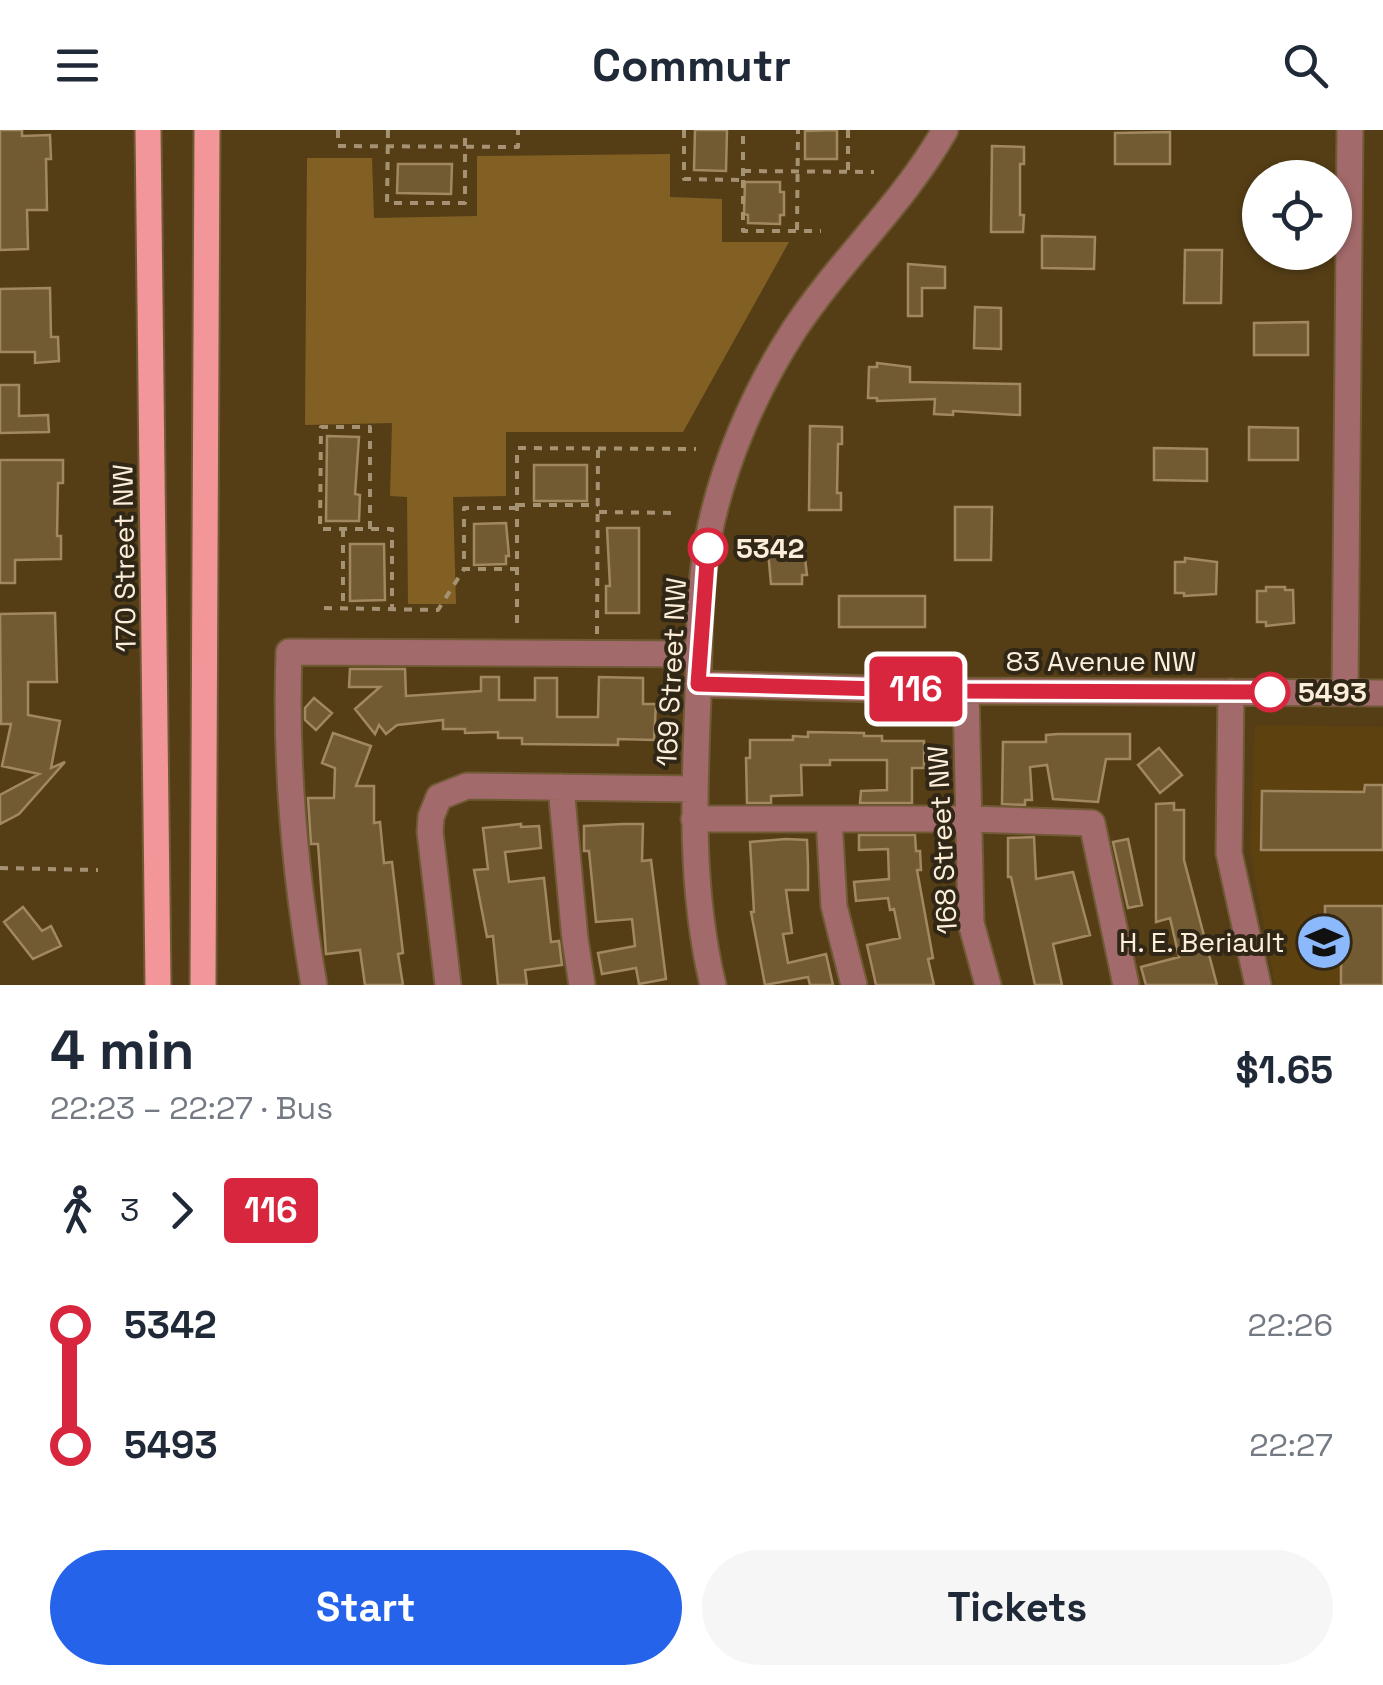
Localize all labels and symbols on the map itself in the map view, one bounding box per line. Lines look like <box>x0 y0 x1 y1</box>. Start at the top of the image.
street label: 170 Street NW <box>104 464 144 652</box>
marker: 5342 <box>689 529 727 567</box>
place label: 5342 <box>736 530 804 566</box>
street label: 169 Street NW <box>648 577 694 767</box>
street label: 83 Avenue NW <box>1006 643 1196 679</box>
line badge: 116 <box>858 656 974 722</box>
marker: 5493 <box>1251 673 1289 711</box>
place label: 5493 <box>1298 674 1367 710</box>
street label: 168 Street NW <box>919 745 965 935</box>
school or university icon: H. E. Beriault <box>1294 912 1354 972</box>
place label: H. E. Beriault <box>1119 924 1285 960</box>

